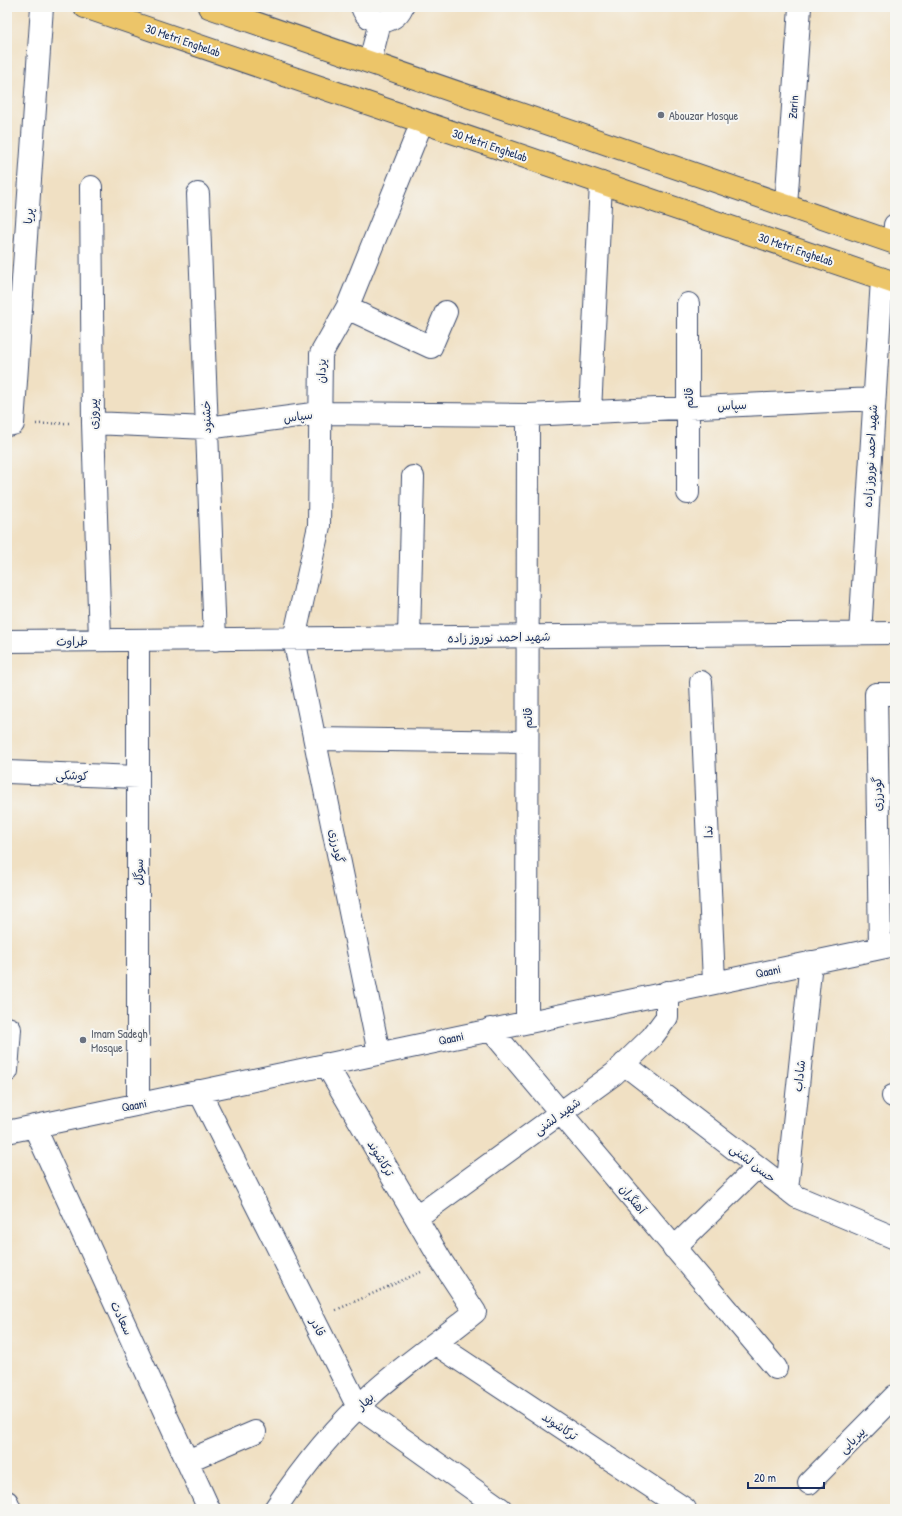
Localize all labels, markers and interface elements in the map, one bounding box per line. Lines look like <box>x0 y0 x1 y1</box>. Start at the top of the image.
street label: 30 Metri Enghelab <box>143 19 223 61</box>
street label: Zarin <box>784 95 802 119</box>
place label: Abouzar Mosque <box>669 107 739 124</box>
marker: Abouzar Mosque <box>656 110 666 120</box>
street label: 30 Metri Enghelab <box>450 124 530 166</box>
street label: پریا <box>19 207 37 225</box>
street label: 30 Metri Enghelab <box>756 228 836 270</box>
street label: یزدان <box>312 358 330 384</box>
street label: قائم <box>680 388 698 408</box>
street label: سپاس <box>717 396 747 414</box>
street label: پیروزی <box>84 398 102 430</box>
street label: خشنود <box>197 400 215 434</box>
street label: شهید احمد نوروز زاده <box>859 404 881 508</box>
street label: سپاس <box>282 406 314 426</box>
street label: شهید احمد نوروز زاده <box>447 628 551 646</box>
street label: طراوت <box>56 632 88 650</box>
street label: قائم <box>519 708 537 728</box>
street label: کوشکی <box>55 766 89 784</box>
street label: گودرزی <box>868 777 886 811</box>
street label: ندا <box>699 825 717 839</box>
street label: گودرزی <box>325 827 349 865</box>
street label: سوگل <box>130 859 147 885</box>
street label: Qaani <box>754 960 782 982</box>
place label: Imam Sadegh Mosque <box>91 1025 148 1056</box>
street label: Qaani <box>437 1027 465 1049</box>
marker: Imam Sadegh Mosque <box>78 1035 88 1045</box>
street label: شاداب <box>789 1059 809 1093</box>
street label: شهید لشنی <box>530 1093 584 1139</box>
street label: Qaani <box>120 1094 148 1116</box>
street label: ترکاشوند <box>364 1137 399 1180</box>
street label: حسن لشنی <box>726 1140 780 1186</box>
street label: آهنگران <box>616 1181 651 1218</box>
street label: سعادت <box>107 1298 137 1338</box>
street label: قادر <box>306 1314 330 1339</box>
street label: بهار <box>352 1389 377 1414</box>
street label: ترکاشوند <box>539 1408 582 1444</box>
street label: پیریایی <box>835 1423 869 1457</box>
scale bar <box>748 1464 824 1490</box>
text: 20 m <box>754 1469 776 1486</box>

